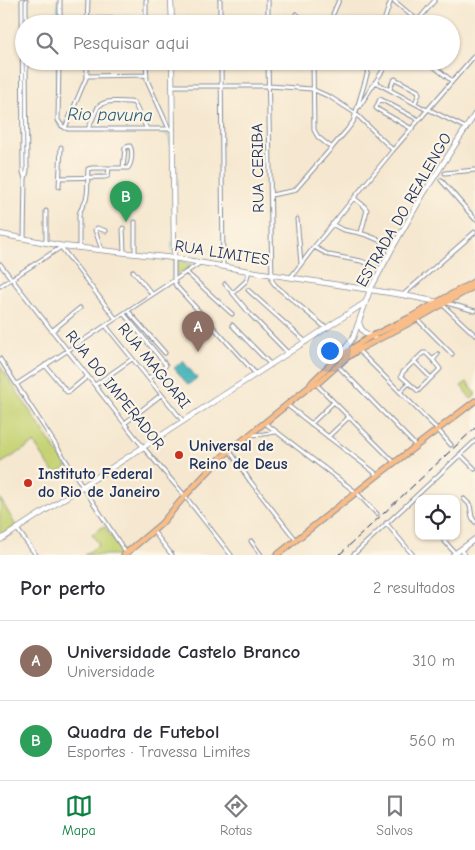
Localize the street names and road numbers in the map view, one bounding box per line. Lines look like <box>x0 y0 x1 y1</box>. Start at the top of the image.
street label: RUA CERIBA <box>248 123 268 213</box>
street label: ESTRADA DO REALENGO <box>353 130 455 290</box>
street label: RUA LIMITES <box>173 237 271 269</box>
street label: RUA MAGOARI <box>114 320 194 412</box>
street label: RUA DO IMPERADOR <box>62 327 169 453</box>

